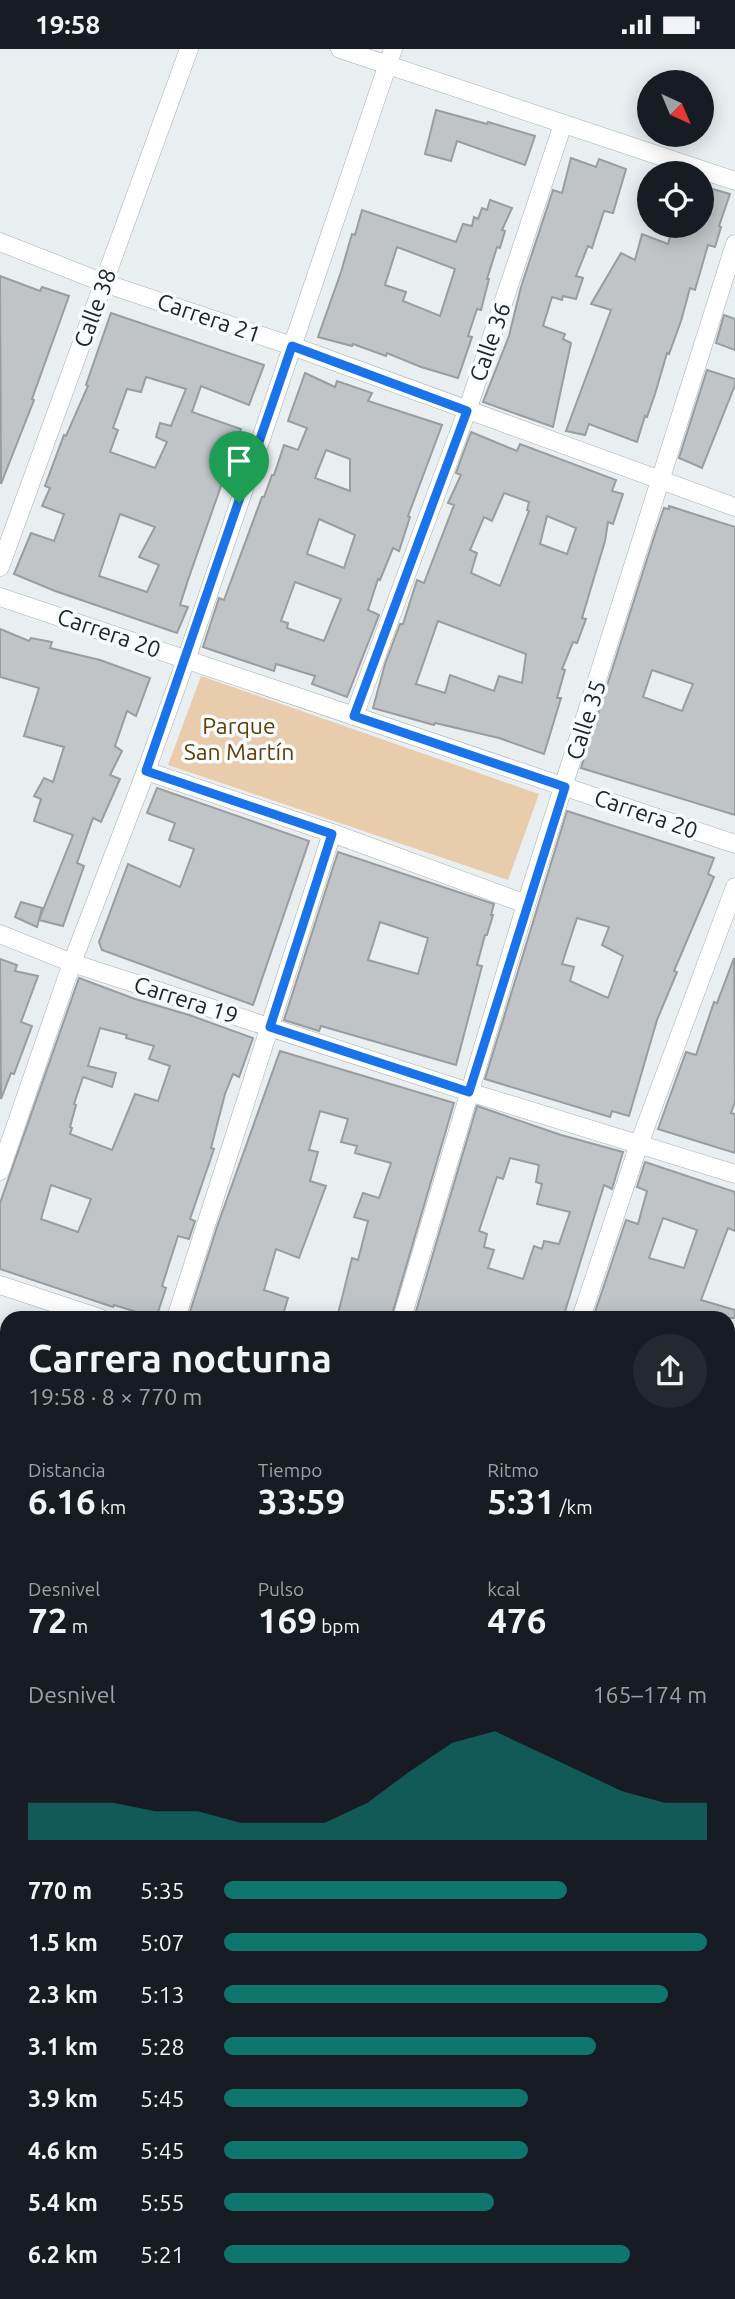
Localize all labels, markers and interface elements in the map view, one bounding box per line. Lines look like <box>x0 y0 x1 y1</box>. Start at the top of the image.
text: 19:58 <box>35 10 100 39</box>
north arrow <box>637 70 714 147</box>
map controls <box>637 70 714 238</box>
button: locate <box>637 161 714 238</box>
street label: Calle 38 <box>69 265 120 351</box>
street label: Carrera 21 <box>154 288 264 347</box>
street label: Calle 36 <box>464 299 515 385</box>
pin <box>209 431 269 503</box>
icon: arrive <box>220 442 258 480</box>
street label: Carrera 20 <box>54 603 164 662</box>
street label: Calle 35 <box>561 677 610 763</box>
park label: Parque San Martín <box>184 713 294 764</box>
street label: Carrera 20 <box>591 784 701 843</box>
street label: Carrera 19 <box>131 971 241 1028</box>
button: share <box>633 1334 707 1408</box>
text: Carrera nocturna <box>28 1337 332 1379</box>
text: 19:58 · 8 × 770 m <box>28 1384 202 1409</box>
text: Distancia <box>28 1459 106 1481</box>
text: Tiempo <box>258 1459 322 1481</box>
text: Ritmo <box>487 1459 539 1481</box>
text: 6.16 <box>28 1481 96 1521</box>
text: 33:59 <box>258 1481 345 1521</box>
text: 5:31 <box>487 1481 555 1521</box>
text: km <box>96 1496 126 1518</box>
text: /km <box>555 1496 593 1518</box>
text: Desnivel <box>28 1578 100 1600</box>
text: Pulso <box>258 1578 304 1600</box>
text: kcal <box>487 1578 520 1600</box>
text: 72 <box>28 1600 67 1640</box>
text: 169 <box>258 1600 317 1640</box>
text: 476 <box>487 1600 547 1640</box>
text: m <box>67 1615 88 1637</box>
text: bpm <box>317 1615 360 1637</box>
text: Desnivel <box>28 1682 116 1707</box>
text: 165–174 m <box>593 1682 707 1707</box>
text: 770 m <box>28 1878 92 1903</box>
text: 5:35 <box>140 1878 185 1903</box>
text: 1.5 km <box>28 1930 98 1955</box>
text: 5:07 <box>140 1930 185 1955</box>
text: 2.3 km <box>28 1982 98 2007</box>
text: 5:13 <box>140 1982 185 2007</box>
text: 3.1 km <box>28 2034 98 2059</box>
text: 5:28 <box>140 2034 185 2059</box>
text: 3.9 km <box>28 2086 98 2111</box>
text: 5:45 <box>140 2086 185 2111</box>
text: 4.6 km <box>28 2138 98 2163</box>
text: 5:45 <box>140 2138 185 2163</box>
text: 5.4 km <box>28 2190 98 2215</box>
text: 5:55 <box>140 2190 185 2215</box>
text: 6.2 km <box>28 2242 98 2267</box>
text: 5:21 <box>140 2242 185 2267</box>

